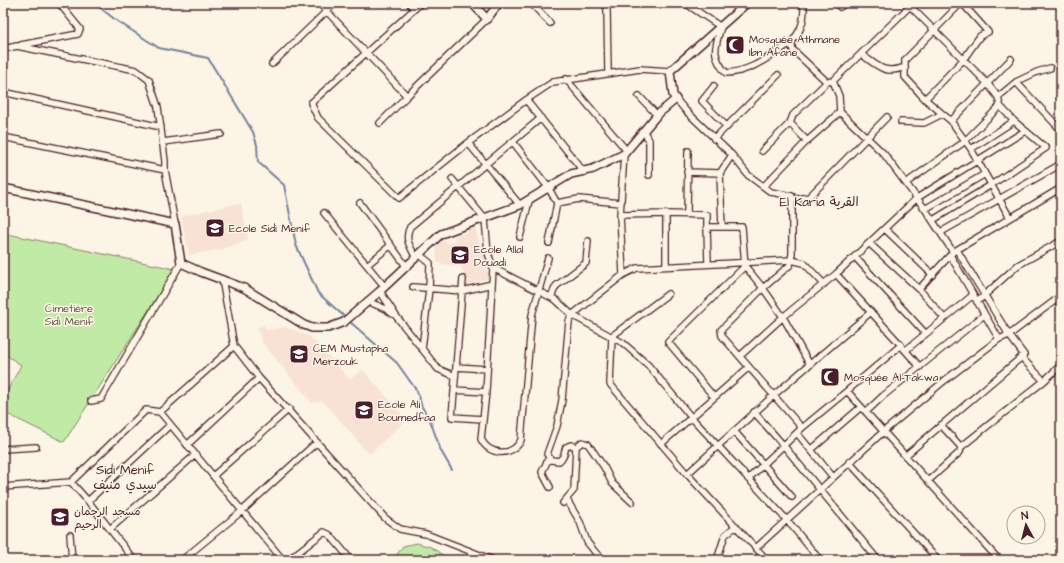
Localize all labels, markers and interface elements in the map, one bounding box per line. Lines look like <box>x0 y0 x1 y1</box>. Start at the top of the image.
place label: Mosquée Athmane Ibn Afane <box>749 32 840 60</box>
mosque icon: Mosquée Athmane Ibn Afane <box>724 34 746 56</box>
district label: El Karia القرية <box>779 193 859 211</box>
school or university icon: Ecole Sidi Menif <box>204 217 226 239</box>
place label: Ecole Sidi Menif <box>229 221 310 236</box>
place label: Ecole Allal Douadi <box>474 242 524 270</box>
school or university icon: Ecole Allal Douadi <box>449 244 471 266</box>
park label: Cimetière Sidi Menif <box>44 301 94 329</box>
place label: CEM Mustapha Merzouk <box>313 341 389 369</box>
school or university icon: CEM Mustapha Merzouk <box>288 343 310 365</box>
mosque icon: Mosquée Al-Takwa <box>819 366 841 388</box>
place label: Mosquée Al-Takwa <box>844 370 939 385</box>
place label: Ecole Ali Boumedfaa <box>378 397 436 425</box>
school or university icon: Ecole Ali Boumedfaa <box>353 399 375 421</box>
district label: Sidi Menif سيدي منيف <box>93 461 157 494</box>
place label: مسجد الرحمان الرحيم <box>74 504 140 533</box>
north arrow <box>1006 505 1046 545</box>
school or university icon: مسجد الرحمان الرحيم <box>49 506 71 528</box>
text: N <box>1021 508 1029 523</box>

